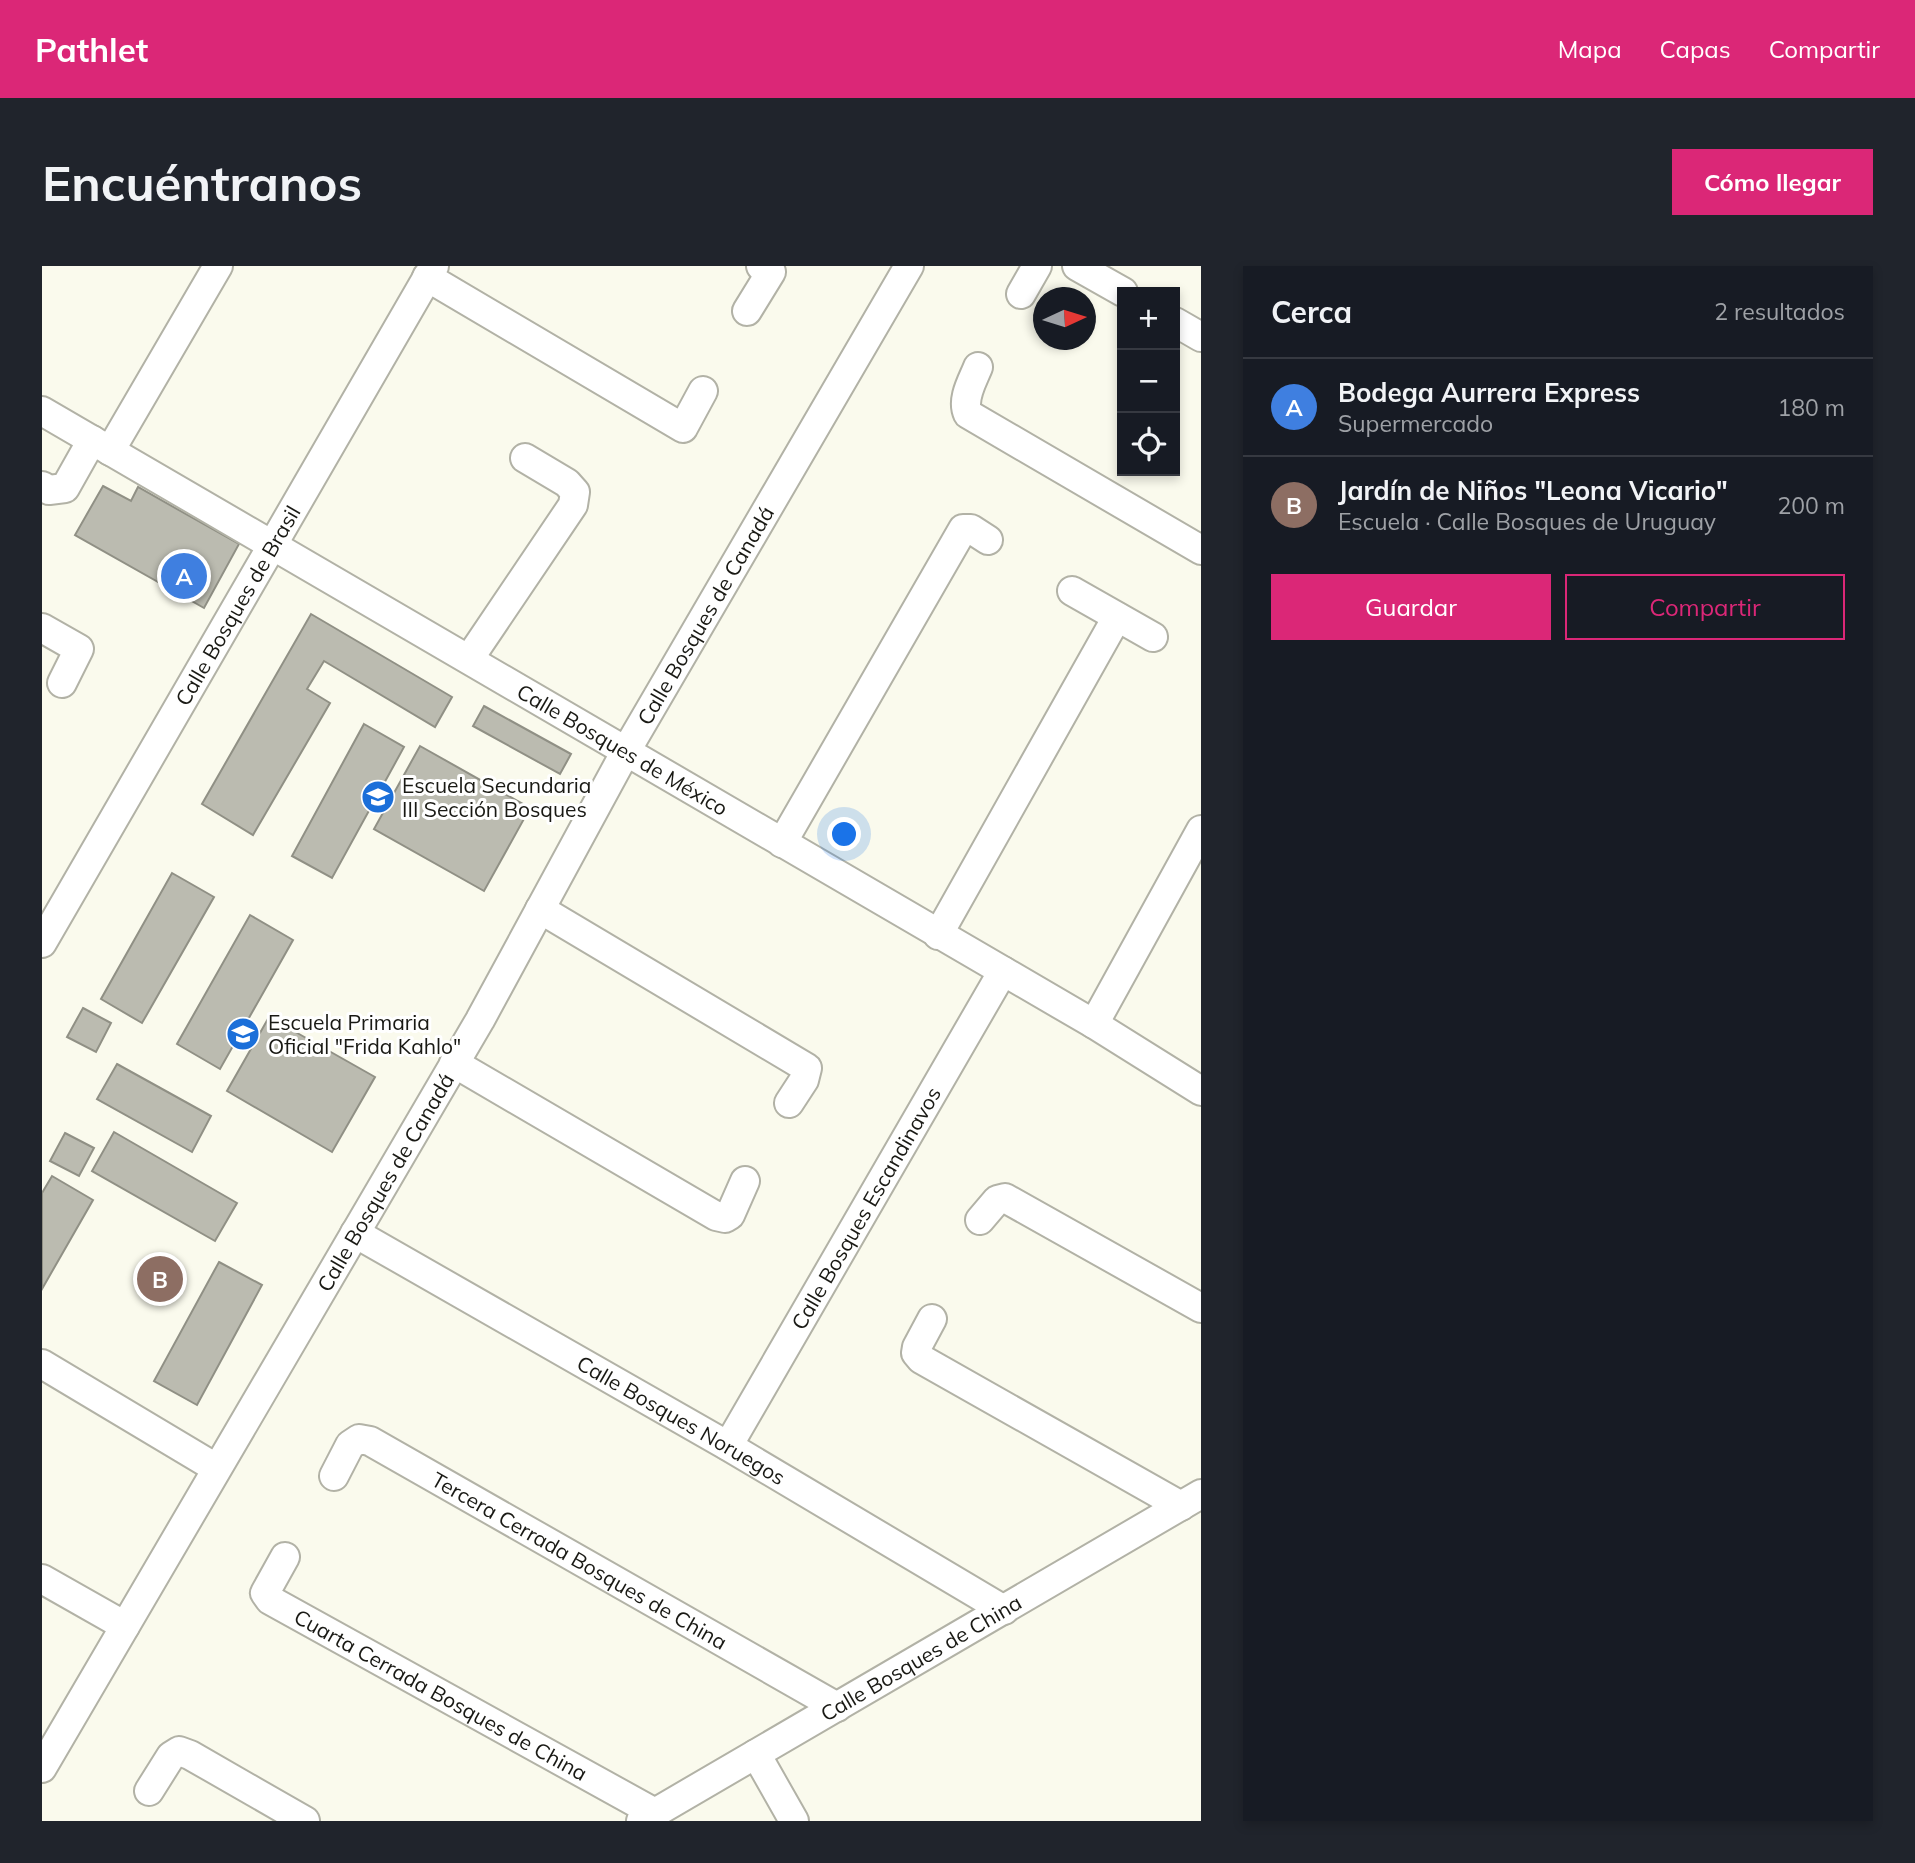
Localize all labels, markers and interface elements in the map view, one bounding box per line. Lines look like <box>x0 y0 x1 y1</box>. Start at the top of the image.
text: Pathlet <box>35 29 148 70</box>
text: Mapa <box>1558 34 1622 64</box>
text: Capas <box>1660 34 1731 64</box>
text: Compartir <box>1769 34 1880 64</box>
button: Cómo llegar <box>1672 149 1873 215</box>
text: Encuéntranos <box>42 152 362 213</box>
north arrow <box>1033 287 1096 350</box>
map controls <box>1117 287 1180 476</box>
button: + <box>1117 287 1180 350</box>
text: Cerca <box>1271 293 1352 331</box>
text: 2 resultados <box>1714 297 1845 326</box>
button: − <box>1117 350 1180 413</box>
text: Bodega Aurrera Express <box>1338 376 1640 409</box>
text: A <box>1285 393 1303 422</box>
text: 180 m <box>1777 393 1845 422</box>
text: Supermercado <box>1338 409 1493 438</box>
button: locate <box>1117 413 1180 476</box>
text: Jardín de Niños "Leona Vicario" <box>1338 474 1728 507</box>
text: B <box>1286 491 1302 520</box>
text: 200 m <box>1777 491 1845 520</box>
street label: Calle Bosques de Brasil <box>169 501 305 710</box>
street label: Calle Bosques de Canadá <box>631 501 779 729</box>
text: Escuela · Calle Bosques de Uruguay <box>1338 507 1716 536</box>
pin: A <box>161 550 207 602</box>
button: Guardar <box>1271 574 1551 640</box>
button: Compartir <box>1565 574 1845 640</box>
street label: Calle Bosques de México <box>513 678 733 821</box>
place label: Escuela Secundaria III Sección Bosques <box>402 772 591 822</box>
school or university icon: Escuela Secundaria III Sección Bosques <box>359 778 397 816</box>
your location <box>827 817 861 851</box>
place label: Escuela Primaria Oficial "Frida Kahlo" <box>268 1009 461 1059</box>
school or university icon: Escuela Primaria Oficial "Frida Kahlo" <box>224 1015 262 1053</box>
street label: Calle Bosques de Canadá <box>311 1068 459 1296</box>
street label: Calle Bosques Escandinavos <box>785 1082 946 1334</box>
pin: B <box>137 1253 183 1305</box>
street label: Calle Bosques Noruegos <box>572 1350 790 1490</box>
street label: Tercera Cerrada Bosques de China <box>427 1466 732 1655</box>
street label: Calle Bosques de China <box>816 1589 1026 1726</box>
street label: Cuarta Cerrada Bosques de China <box>290 1603 592 1786</box>

